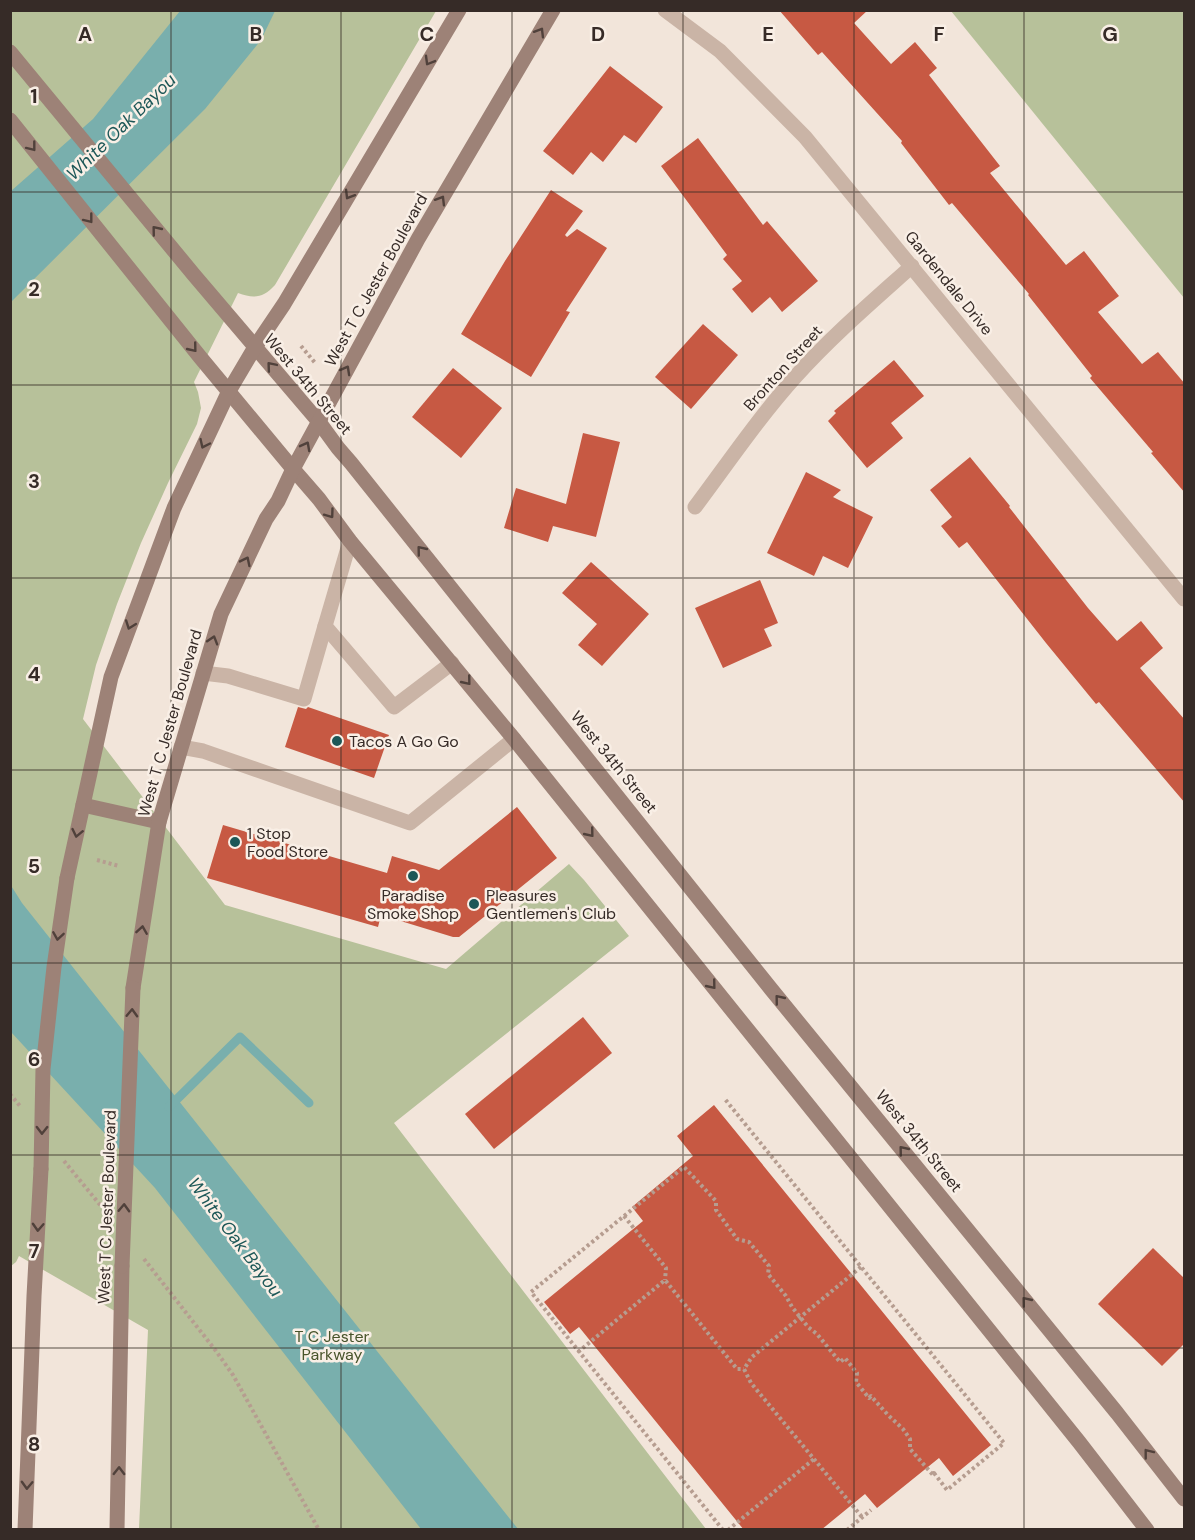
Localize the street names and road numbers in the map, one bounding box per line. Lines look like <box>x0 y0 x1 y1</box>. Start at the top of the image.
street label: West T C Jester Boulevard <box>320 190 432 370</box>
street label: Gardendale Drive <box>900 227 998 339</box>
street label: Bronton Street <box>739 321 827 415</box>
street label: West 34th Street <box>259 329 357 439</box>
street label: West T C Jester Boulevard <box>133 627 207 819</box>
street label: West 34th Street <box>566 706 662 818</box>
street label: West 34th Street <box>871 1085 967 1197</box>
street label: West T C Jester Boulevard <box>93 1110 121 1304</box>

